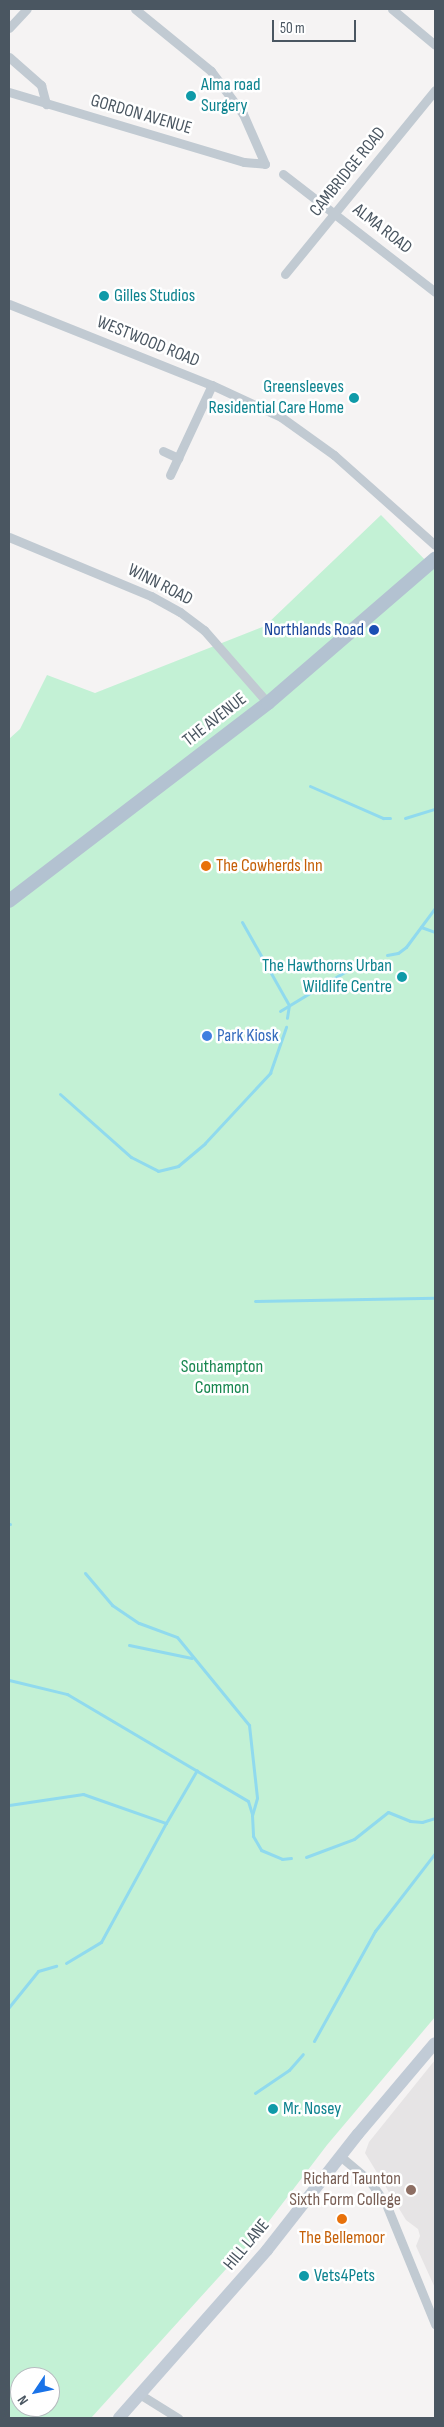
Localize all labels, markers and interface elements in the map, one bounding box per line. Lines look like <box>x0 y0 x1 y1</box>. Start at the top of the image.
scale bar <box>274 10 358 42</box>
text: 50 m <box>280 19 305 38</box>
place label: Alma road Surgery <box>201 75 260 118</box>
street label: GORDON AVENUE <box>88 90 194 140</box>
marker: Alma road Surgery <box>185 90 197 102</box>
street label: CAMBRIDGE ROAD <box>305 123 391 221</box>
street label: ALMA ROAD <box>348 199 416 259</box>
place label: Gilles Studios <box>114 285 195 307</box>
marker: Gilles Studios <box>98 290 110 302</box>
street label: WESTWOOD ROAD <box>94 312 202 372</box>
place label: Greensleeves Residential Care Home <box>209 377 344 419</box>
marker: Greensleeves Residential Care Home <box>348 392 360 404</box>
street label: WINN ROAD <box>124 559 196 611</box>
place label: Northlands Road <box>264 619 364 641</box>
marker: Northlands Road <box>368 624 380 636</box>
street label: THE AVENUE <box>179 688 251 752</box>
place label: The Cowherds Inn <box>216 855 323 877</box>
marker: The Cowherds Inn <box>200 860 212 872</box>
place label: The Hawthorns Urban Wildlife Centre <box>262 956 392 999</box>
marker: The Hawthorns Urban Wildlife Centre <box>396 971 408 983</box>
place label: Park Kiosk <box>217 1025 279 1047</box>
marker: Park Kiosk <box>201 1030 213 1042</box>
park label: Southampton Common <box>181 1357 263 1400</box>
place label: Mr. Nosey <box>283 2098 341 2120</box>
marker: Mr. Nosey <box>267 2103 279 2115</box>
place label: Richard Taunton Sixth Form College <box>289 2169 401 2212</box>
marker: Richard Taunton Sixth Form College <box>405 2184 417 2196</box>
marker: The Bellemoor <box>336 2213 348 2225</box>
street label: HILL LANE <box>219 2215 275 2275</box>
place label: The Bellemoor <box>299 2227 385 2249</box>
place label: Vets4Pets <box>314 2265 375 2287</box>
marker: Vets4Pets <box>298 2270 310 2282</box>
north arrow <box>10 2367 60 2417</box>
text: N <box>14 2392 32 2408</box>

